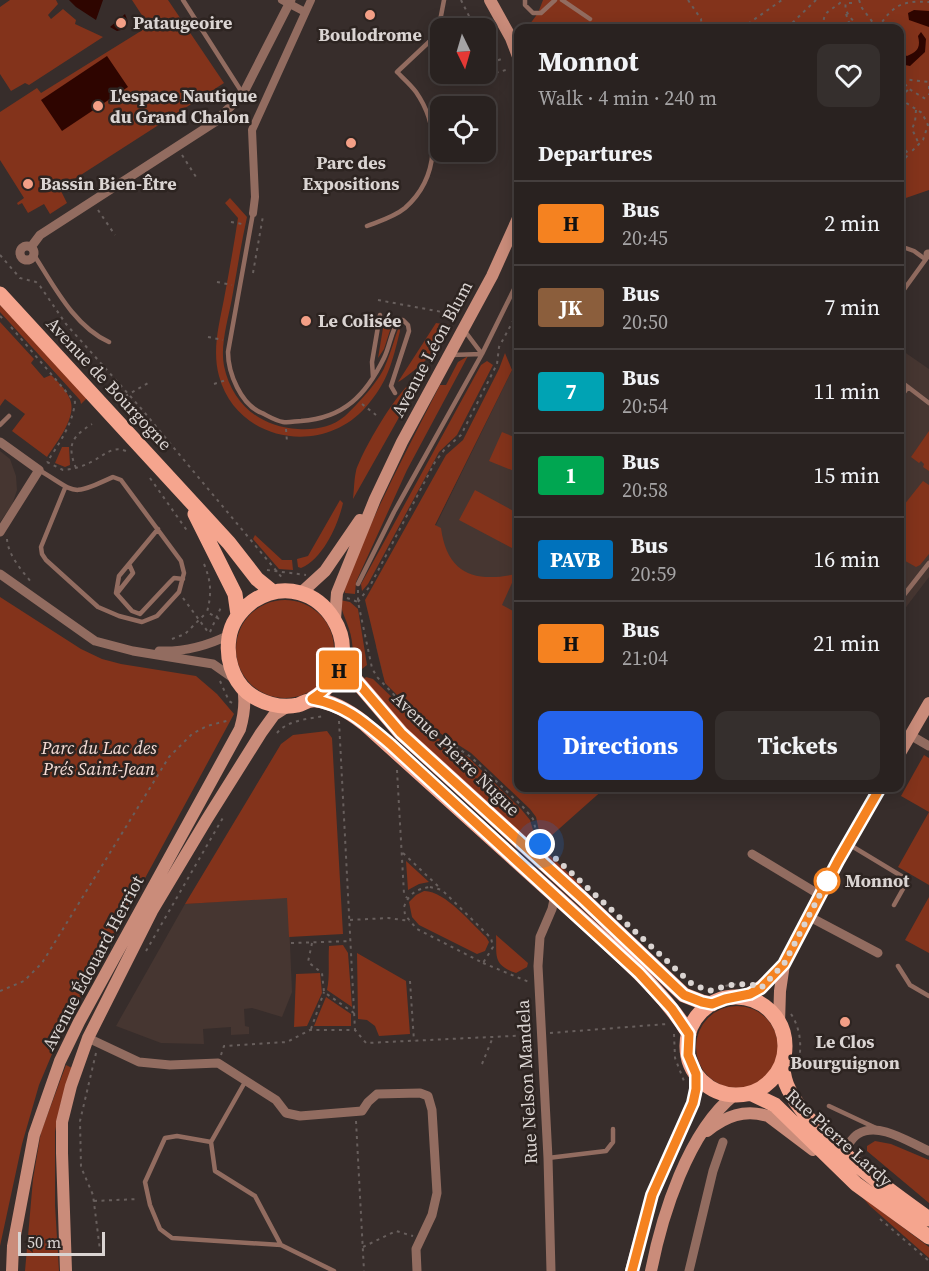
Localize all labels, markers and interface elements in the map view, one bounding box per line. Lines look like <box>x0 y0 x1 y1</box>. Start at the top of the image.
marker: Boulodrome <box>363 8 377 22</box>
place label: Pataugeoire <box>133 10 232 35</box>
marker: Pataugeoire <box>114 16 128 30</box>
north arrow <box>430 18 496 84</box>
map controls <box>430 18 496 162</box>
place label: Boulodrome <box>318 22 422 47</box>
text: Monnot <box>538 42 638 80</box>
button: heart <box>817 44 880 107</box>
place label: L'espace Nautique du Grand Chalon <box>110 83 257 129</box>
text: Walk · 4 min · 240 m <box>538 84 717 112</box>
button: locate <box>430 96 496 162</box>
marker: L'espace Nautique du Grand Chalon <box>91 99 105 113</box>
marker: Parc des Expositions <box>344 136 358 150</box>
text: Departures <box>538 138 652 168</box>
place label: Parc des Expositions <box>303 150 399 196</box>
place label: Bassin Bien-Être <box>40 171 177 196</box>
marker: Bassin Bien-Être <box>21 177 35 191</box>
text: Bus <box>622 194 659 224</box>
text: 2 min <box>824 208 880 238</box>
text: H <box>563 209 579 238</box>
text: 20:45 <box>622 224 668 252</box>
street label: Avenue Léon Blum <box>385 276 478 421</box>
text: Bus <box>622 278 659 308</box>
text: 7 min <box>824 292 880 322</box>
text: JK <box>560 293 582 322</box>
place label: Le Colisée <box>318 308 401 333</box>
text: 20:50 <box>622 308 668 336</box>
street label: Avenue de Bourgogne <box>41 311 178 456</box>
marker: Le Colisée <box>299 314 313 328</box>
text: Bus <box>622 362 659 392</box>
text: 11 min <box>813 376 880 406</box>
text: 7 <box>565 377 577 406</box>
text: 20:54 <box>622 392 668 420</box>
text: Bus <box>622 446 659 476</box>
text: 15 min <box>813 460 880 490</box>
text: 1 <box>565 461 577 490</box>
text: 20:58 <box>622 476 668 504</box>
text: Bus <box>631 530 668 560</box>
text: 16 min <box>813 544 880 574</box>
text: PAVB <box>550 545 601 574</box>
text: 20:59 <box>631 560 677 588</box>
text: Bus <box>622 614 659 644</box>
text: 21 min <box>813 628 880 658</box>
text: H <box>563 629 579 658</box>
text: 21:04 <box>622 644 668 672</box>
line badge: H <box>320 650 358 690</box>
text: H <box>331 656 347 685</box>
street label: Avenue Pierre Nugue <box>387 686 526 821</box>
button: Directions <box>538 711 703 780</box>
button: Tickets <box>715 711 880 780</box>
park label: Parc du Lac des Prés Saint-Jean <box>40 735 157 781</box>
your location <box>525 829 555 859</box>
marker: Monnot <box>814 868 840 894</box>
place label: Monnot <box>845 868 910 893</box>
street label: Avenue Édouard Herriot <box>36 871 149 1055</box>
street label: Rue Nelson Mandela <box>510 998 543 1165</box>
marker: Le Clos Bourguignon <box>838 1015 852 1029</box>
place label: Le Clos Bourguignon <box>790 1029 900 1075</box>
street label: Rue Pierre Lardy <box>781 1083 899 1193</box>
scale bar <box>18 1229 105 1256</box>
text: 50 m <box>27 1231 61 1253</box>

